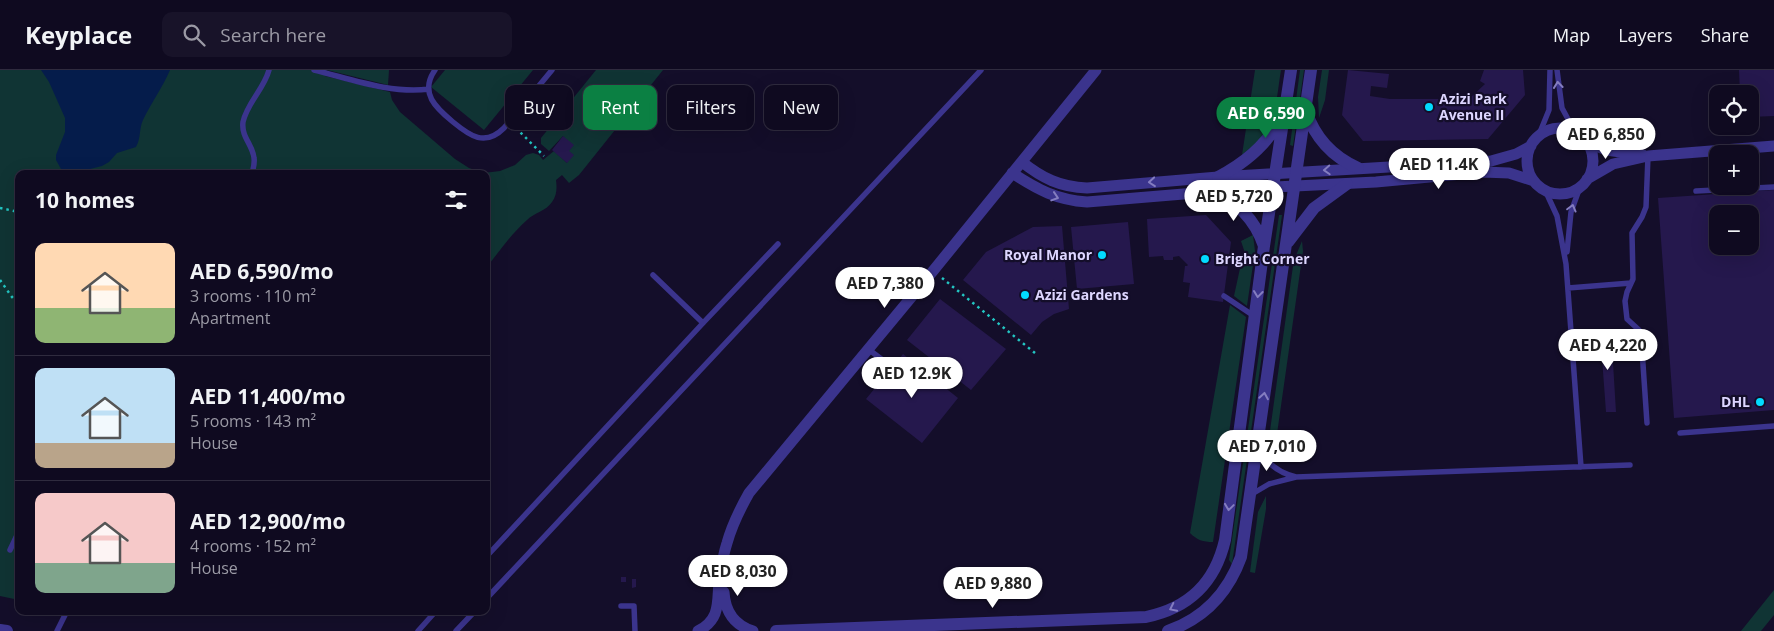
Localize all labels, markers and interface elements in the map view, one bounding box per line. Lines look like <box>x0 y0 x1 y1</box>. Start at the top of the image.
search box <box>162 12 512 57</box>
text: Keyplace <box>25 18 132 51</box>
icon: search <box>180 21 208 49</box>
text: Search here <box>220 22 326 48</box>
text: Map <box>1553 23 1590 47</box>
text: Layers <box>1618 23 1673 47</box>
text: Share <box>1701 23 1749 47</box>
one-way arrow <box>1553 81 1564 89</box>
chip: Buy <box>505 85 573 130</box>
chip: Rent <box>583 85 657 130</box>
chip: Filters <box>667 85 754 130</box>
chip: New <box>764 85 838 130</box>
map controls <box>1709 85 1759 255</box>
button: locate <box>1709 85 1759 135</box>
place label: Azizi Park Avenue II <box>1439 89 1507 124</box>
pin: AED 6,590 <box>1209 97 1323 139</box>
marker: Azizi Park Avenue II <box>1423 101 1435 113</box>
text: AED 6,590 <box>1227 102 1305 124</box>
pin: AED 6,850 <box>1549 118 1663 160</box>
text: AED 6,850 <box>1567 123 1645 145</box>
button: + <box>1709 145 1759 195</box>
pin: AED 11.4K <box>1382 148 1496 190</box>
text: AED 11.4K <box>1400 153 1478 175</box>
one-way arrow <box>1323 164 1331 175</box>
one-way arrow <box>1148 177 1156 188</box>
pin: AED 5,720 <box>1177 180 1291 222</box>
text: AED 5,720 <box>1195 185 1273 207</box>
text: 10 homes <box>35 186 135 214</box>
icon: filters <box>442 186 470 214</box>
one-way arrow <box>1050 191 1059 201</box>
one-way arrow <box>1566 204 1577 212</box>
button: − <box>1709 205 1759 255</box>
place label: Royal Manor <box>1004 245 1093 264</box>
marker: Royal Manor <box>1096 249 1108 261</box>
place label: Bright Corner <box>1215 249 1310 268</box>
marker: Bright Corner <box>1199 253 1211 265</box>
text: AED 6,590/mo <box>190 257 334 285</box>
icon: home <box>75 263 135 323</box>
pin: AED 7,380 <box>828 266 942 309</box>
text: AED 7,380 <box>846 272 924 294</box>
text: 3 rooms · 110 m² <box>190 285 316 307</box>
place label: Azizi Gardens <box>1035 285 1129 304</box>
marker: Azizi Gardens <box>1019 289 1031 301</box>
one-way arrow <box>1253 291 1264 299</box>
text: Apartment <box>190 307 270 329</box>
pin: AED 4,220 <box>1551 328 1665 371</box>
text: AED 4,220 <box>1569 334 1647 356</box>
pin: AED 12.9K <box>855 356 969 399</box>
text: AED 12.9K <box>873 362 951 384</box>
text: AED 11,400/mo <box>190 382 346 410</box>
icon: home <box>75 388 135 448</box>
one-way arrow <box>1259 391 1269 400</box>
place label: DHL <box>1721 392 1750 411</box>
marker: DHL <box>1754 396 1766 408</box>
text: 5 rooms · 143 m² <box>190 410 316 432</box>
pin: AED 7,010 <box>1210 430 1324 472</box>
text: House <box>190 432 238 454</box>
text: AED 7,010 <box>1228 435 1306 457</box>
one-way arrow <box>1224 504 1235 512</box>
text: AED 12,900/mo <box>190 507 346 535</box>
icon: home <box>75 513 135 573</box>
text: 4 rooms · 152 m² <box>190 535 316 557</box>
pin: AED 8,030 <box>681 554 795 597</box>
text: House <box>190 557 238 579</box>
text: AED 8,030 <box>699 560 777 582</box>
pin: AED 9,880 <box>936 566 1050 609</box>
text: AED 9,880 <box>954 572 1032 594</box>
one-way arrow <box>1169 602 1178 612</box>

